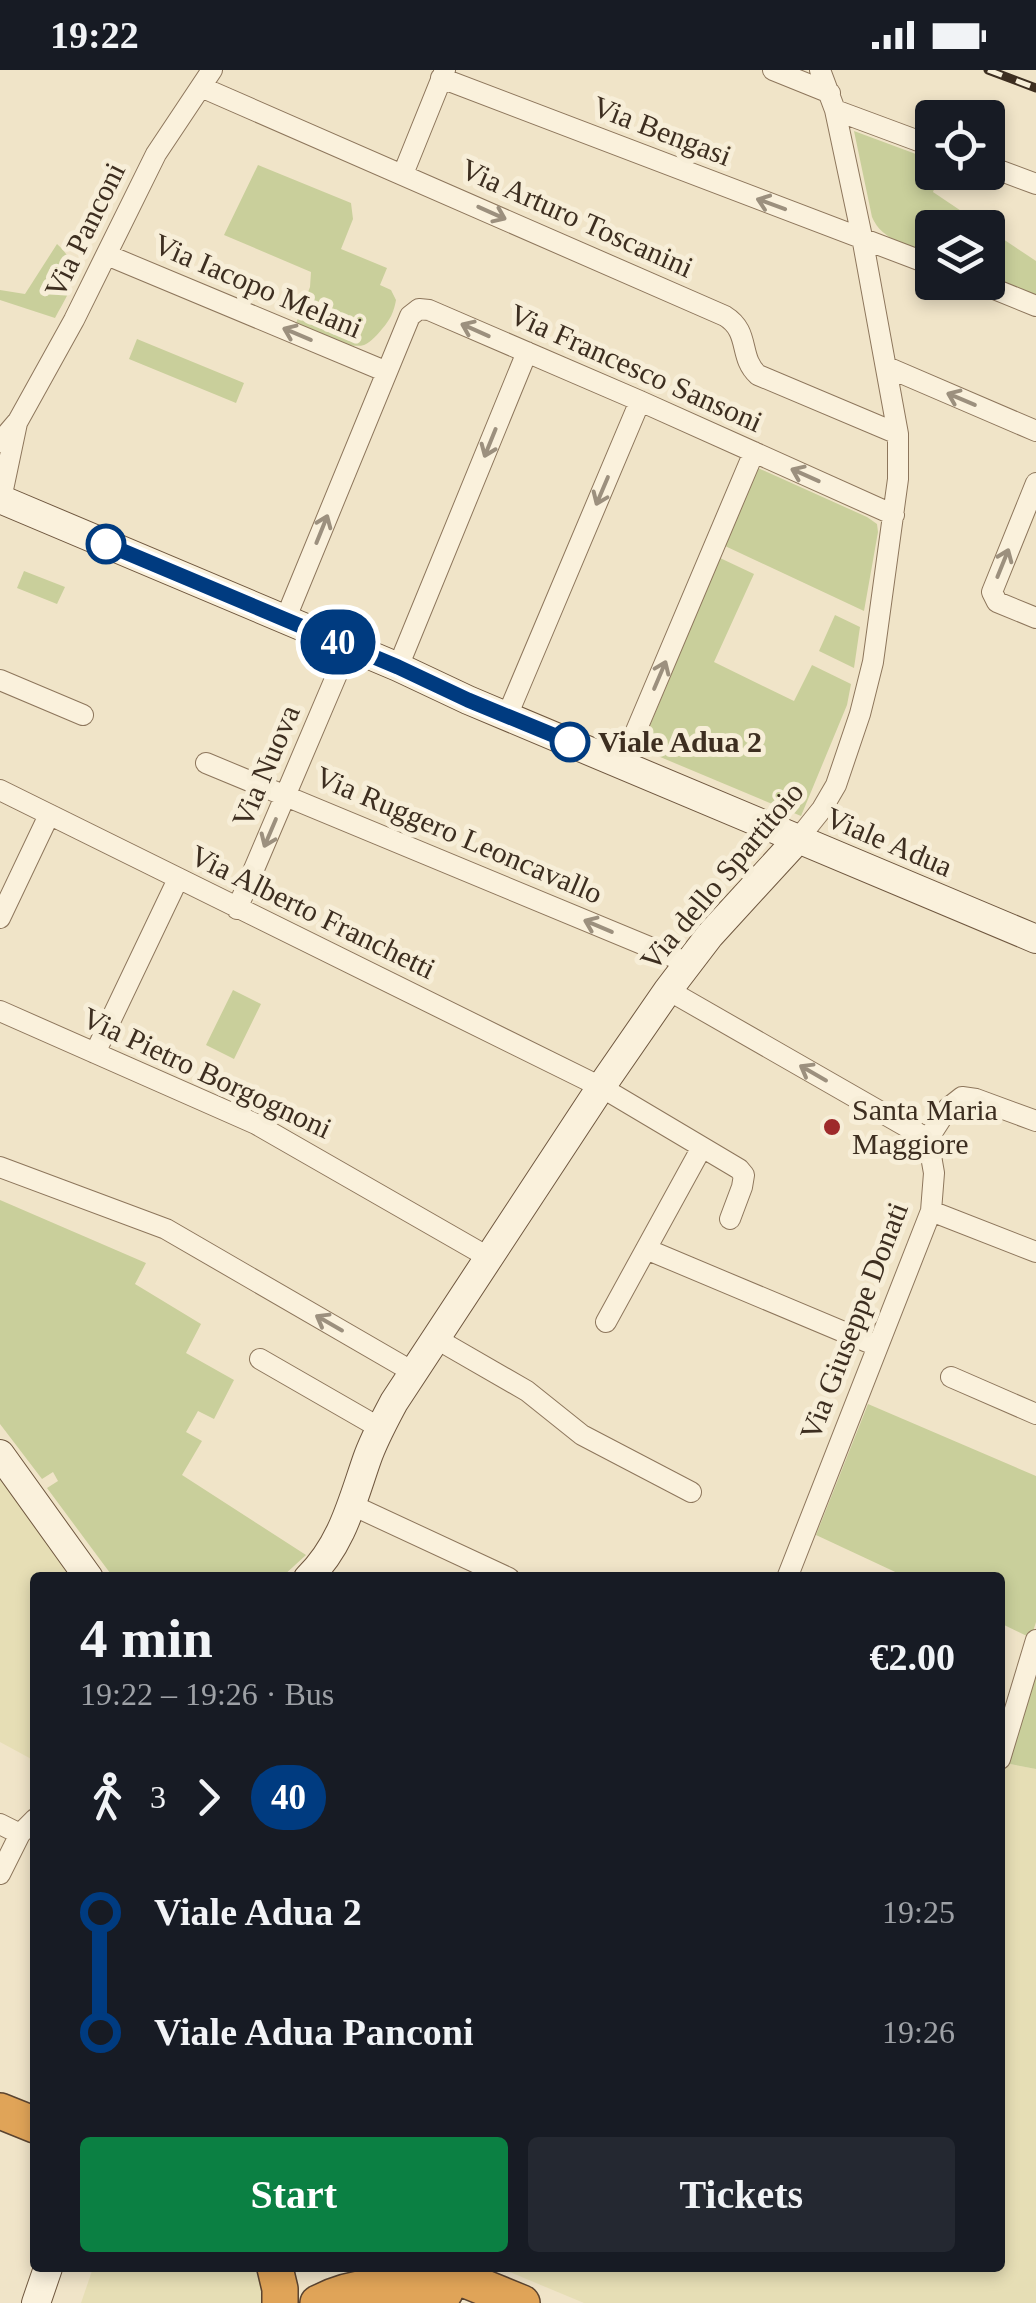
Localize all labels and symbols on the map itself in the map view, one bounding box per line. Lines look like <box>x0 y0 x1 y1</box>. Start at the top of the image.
street label: Via Bengasi <box>588 89 736 172</box>
street label: Via Arturo Toscanini <box>456 152 698 284</box>
street label: Via Panconi <box>38 157 131 302</box>
one-way arrow <box>756 194 787 212</box>
one-way arrow <box>476 205 507 223</box>
street label: Via Iacopo Melani <box>149 227 367 344</box>
street label: Via Francesco Sansoni <box>505 297 768 438</box>
one-way arrow <box>460 320 491 338</box>
one-way arrow <box>282 324 312 342</box>
one-way arrow <box>946 389 977 407</box>
one-way arrow <box>479 427 497 458</box>
one-way arrow <box>790 465 821 483</box>
one-way arrow <box>592 475 610 505</box>
one-way arrow <box>315 515 333 545</box>
unlabelled marker <box>87 525 125 563</box>
one-way arrow <box>995 548 1013 578</box>
line badge: 40 <box>293 610 383 674</box>
one-way arrow <box>653 660 671 691</box>
street label: Via Nuova <box>225 700 306 832</box>
marker: Viale Adua 2 <box>551 723 589 761</box>
place label: Viale Adua 2 <box>598 725 762 758</box>
street label: Via Ruggero Leoncavallo <box>311 759 607 910</box>
street label: Via dello Spartitoio <box>633 775 810 976</box>
street label: Viale Adua <box>821 800 957 883</box>
one-way arrow <box>260 817 278 848</box>
street label: Via Alberto Franchetti <box>185 838 441 985</box>
one-way arrow <box>583 915 614 933</box>
street label: Via Pietro Borgognoni <box>77 1000 337 1145</box>
one-way arrow <box>799 1063 828 1083</box>
place label: Santa Maria Maggiore <box>852 1093 998 1160</box>
marker: Santa Maria Maggiore <box>821 1116 843 1138</box>
street label: Via Giuseppe Donati <box>793 1198 914 1444</box>
one-way arrow <box>315 1312 344 1332</box>

